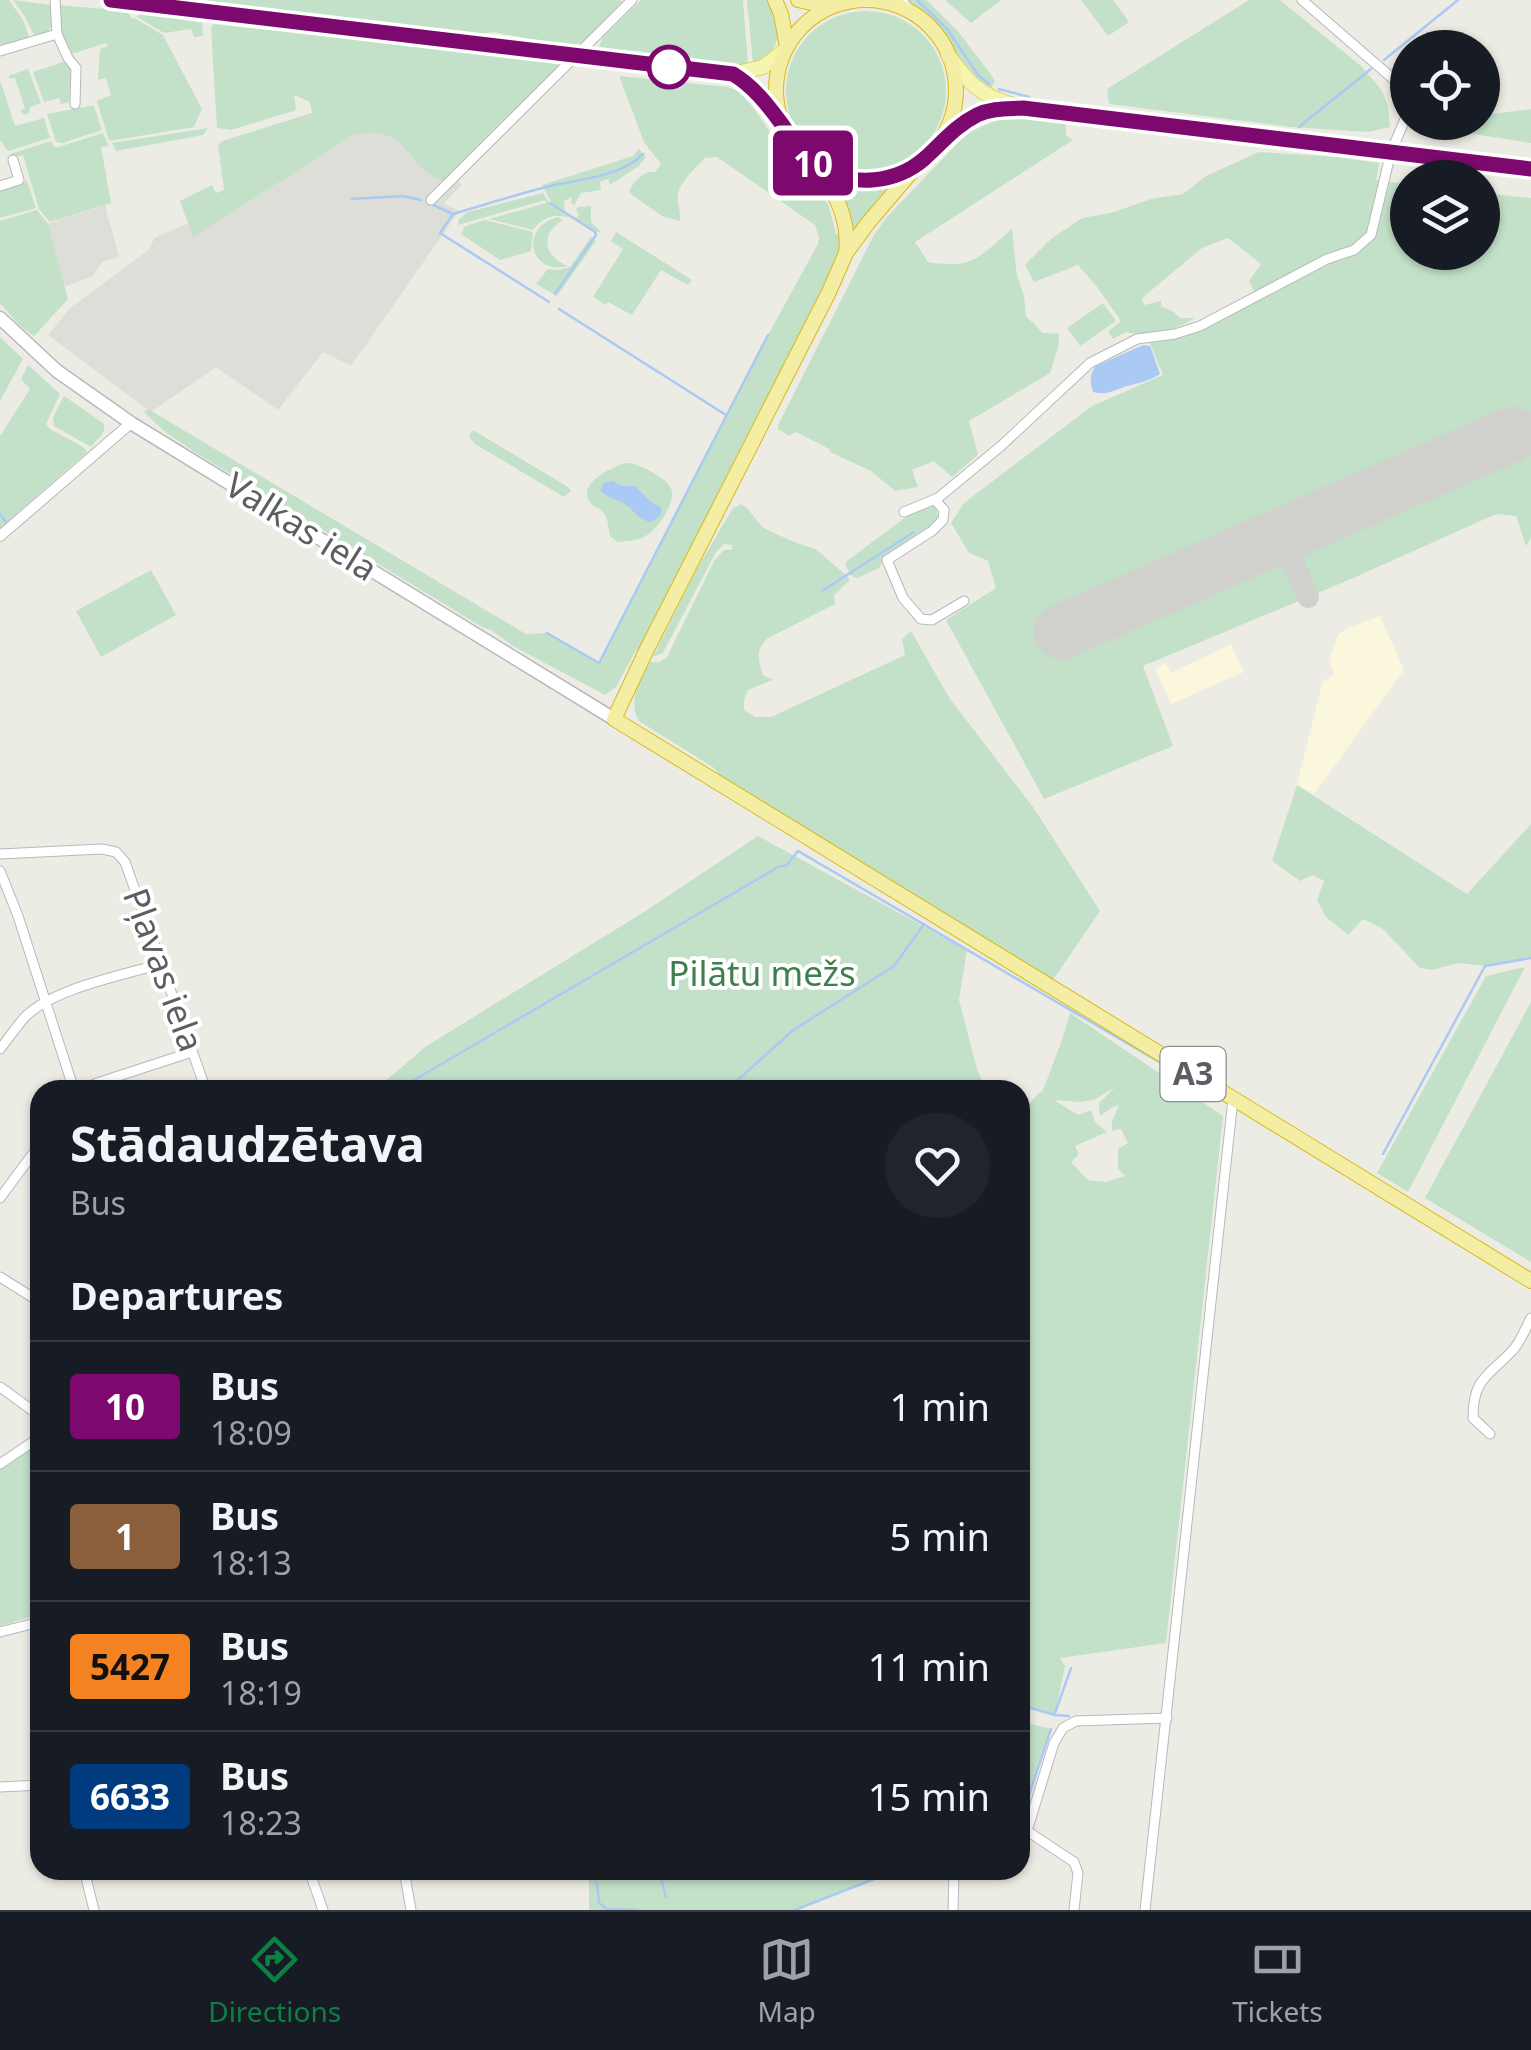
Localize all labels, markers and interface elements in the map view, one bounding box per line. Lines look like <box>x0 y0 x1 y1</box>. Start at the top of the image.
map controls <box>1390 30 1500 270</box>
button: locate <box>1390 30 1500 140</box>
unlabelled marker <box>648 46 690 88</box>
line badge: 10 <box>768 130 858 196</box>
text: 10 <box>793 140 833 187</box>
button: layers <box>1390 160 1500 270</box>
street label: Valkas iela <box>217 461 387 591</box>
street label: Pļavas iela <box>113 881 216 1058</box>
park label: Pilātu mežs <box>668 949 856 996</box>
road number: A3 <box>1160 1047 1226 1101</box>
text: Stādaudzētava <box>70 1111 425 1176</box>
button: heart <box>885 1113 990 1218</box>
text: Bus <box>70 1181 126 1224</box>
text: Departures <box>70 1269 283 1321</box>
text: Bus <box>210 1359 279 1411</box>
text: 1 min <box>890 1380 990 1432</box>
text: 10 <box>105 1383 145 1430</box>
text: 18:09 <box>210 1411 292 1454</box>
text: Bus <box>210 1489 279 1541</box>
text: 5 min <box>890 1510 990 1562</box>
text: 1 <box>115 1513 135 1560</box>
text: 18:13 <box>210 1541 292 1584</box>
text: Bus <box>220 1619 289 1671</box>
text: 11 min <box>868 1640 990 1692</box>
text: 5427 <box>90 1643 170 1690</box>
text: 18:19 <box>220 1671 302 1714</box>
text: Bus <box>220 1749 289 1801</box>
text: 15 min <box>868 1770 990 1822</box>
text: 6633 <box>90 1773 170 1820</box>
text: 18:23 <box>220 1801 302 1844</box>
tab: Directions <box>208 1932 341 2030</box>
tab: Map <box>758 1932 816 2030</box>
tab: Tickets <box>1232 1932 1323 2030</box>

